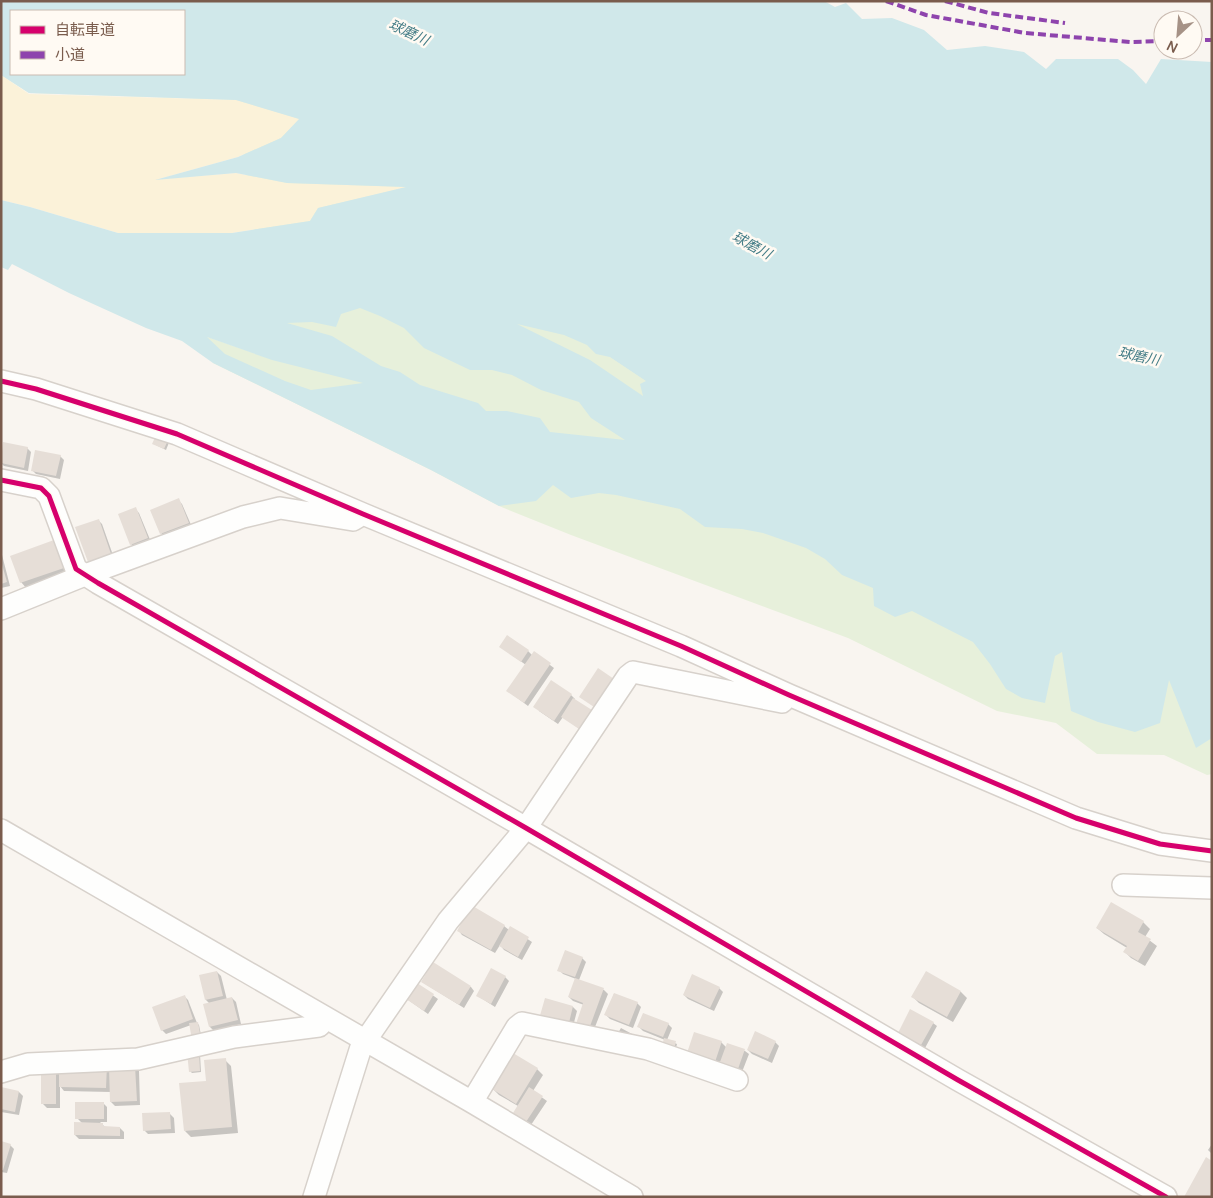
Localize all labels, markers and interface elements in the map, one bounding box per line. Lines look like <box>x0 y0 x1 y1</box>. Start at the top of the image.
legend <box>10 10 185 75</box>
north arrow <box>1153 10 1203 60</box>
water label: 球磨川 <box>386 14 434 50</box>
text: 自転車道 <box>55 19 115 40</box>
text: N <box>1163 36 1181 58</box>
text: 小道 <box>55 44 85 65</box>
water label: 球磨川 <box>729 226 777 264</box>
water label: 球磨川 <box>1117 342 1164 370</box>

